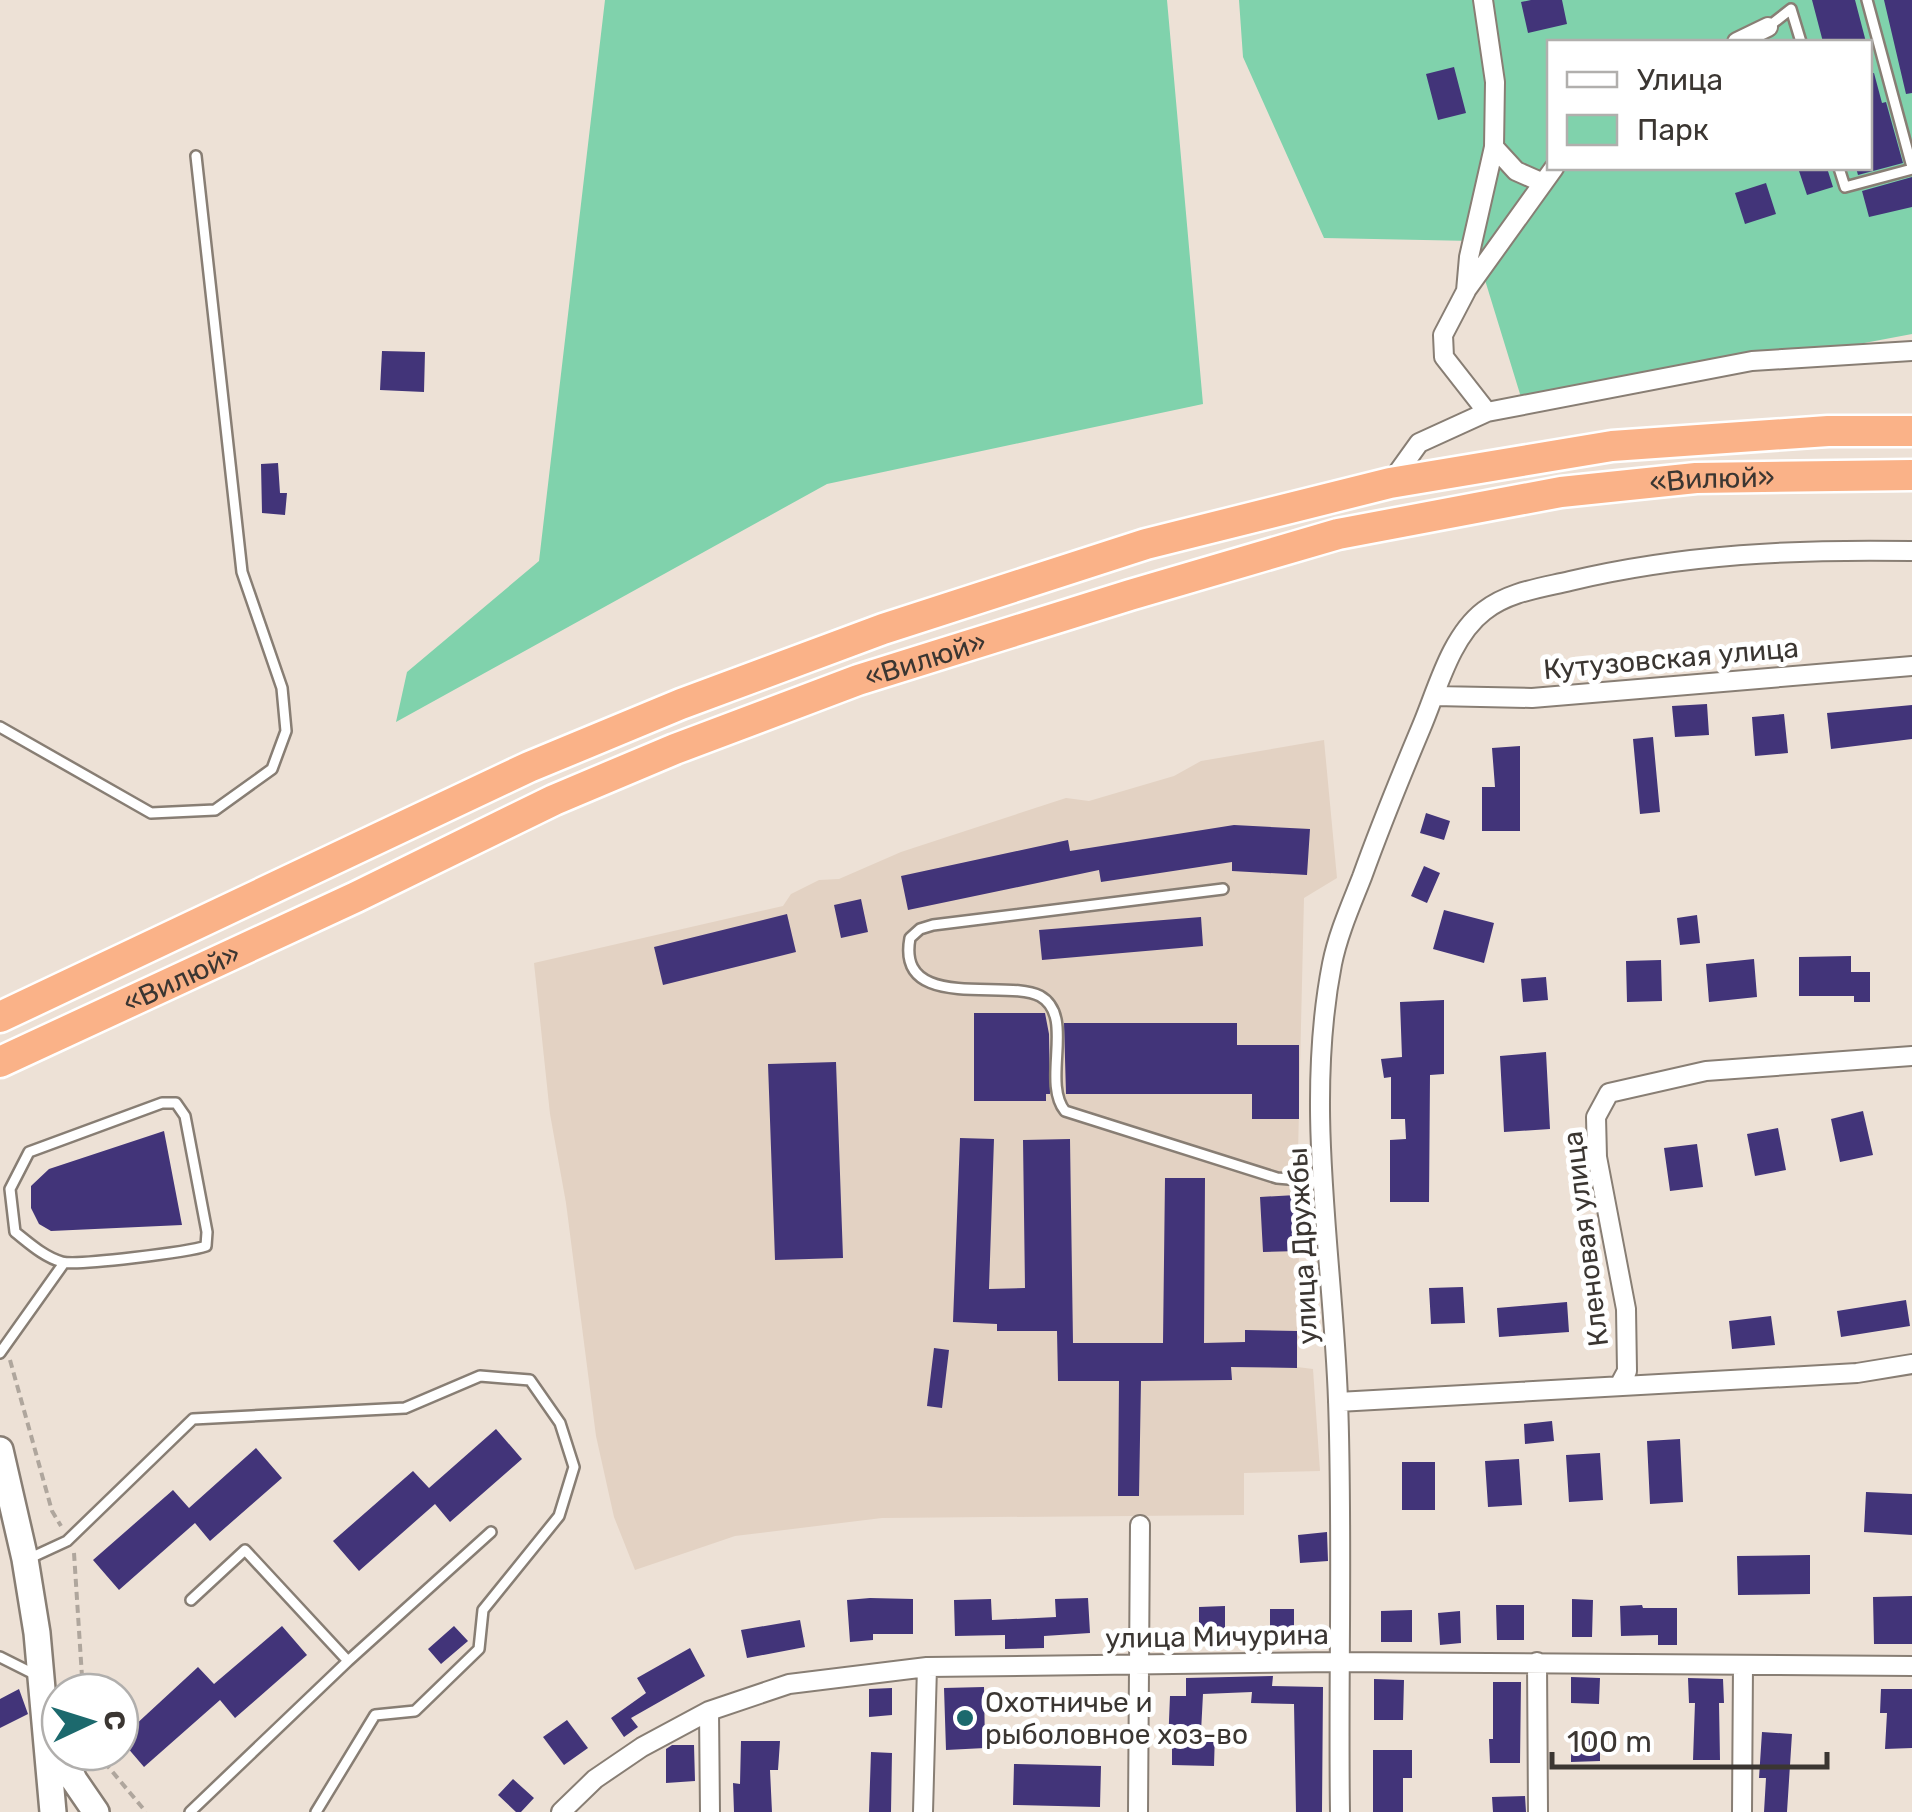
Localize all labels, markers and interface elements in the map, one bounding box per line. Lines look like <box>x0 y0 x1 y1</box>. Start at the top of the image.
legend <box>1547 40 1872 170</box>
text: Улица <box>1637 62 1723 98</box>
text: Парк <box>1637 112 1709 148</box>
street label: «Вилюй» <box>1648 461 1775 500</box>
street label: «Вилюй» <box>860 625 990 694</box>
street label: Кутузовская улица <box>1542 631 1800 686</box>
street label: «Вилюй» <box>118 937 246 1020</box>
street label: Кленовая улица <box>1556 1129 1615 1349</box>
street label: улица Дружбы <box>1281 1147 1324 1345</box>
street label: улица Мичурина <box>1105 1618 1329 1655</box>
north arrow <box>40 1672 140 1772</box>
place label: Охотничье и рыболовное хоз-во <box>985 1686 1248 1751</box>
marker: Охотничье и рыболовное хоз-во <box>954 1707 976 1729</box>
scale bar <box>1552 1707 1827 1769</box>
text: С <box>97 1709 132 1731</box>
text: 100 m <box>1567 1724 1652 1760</box>

